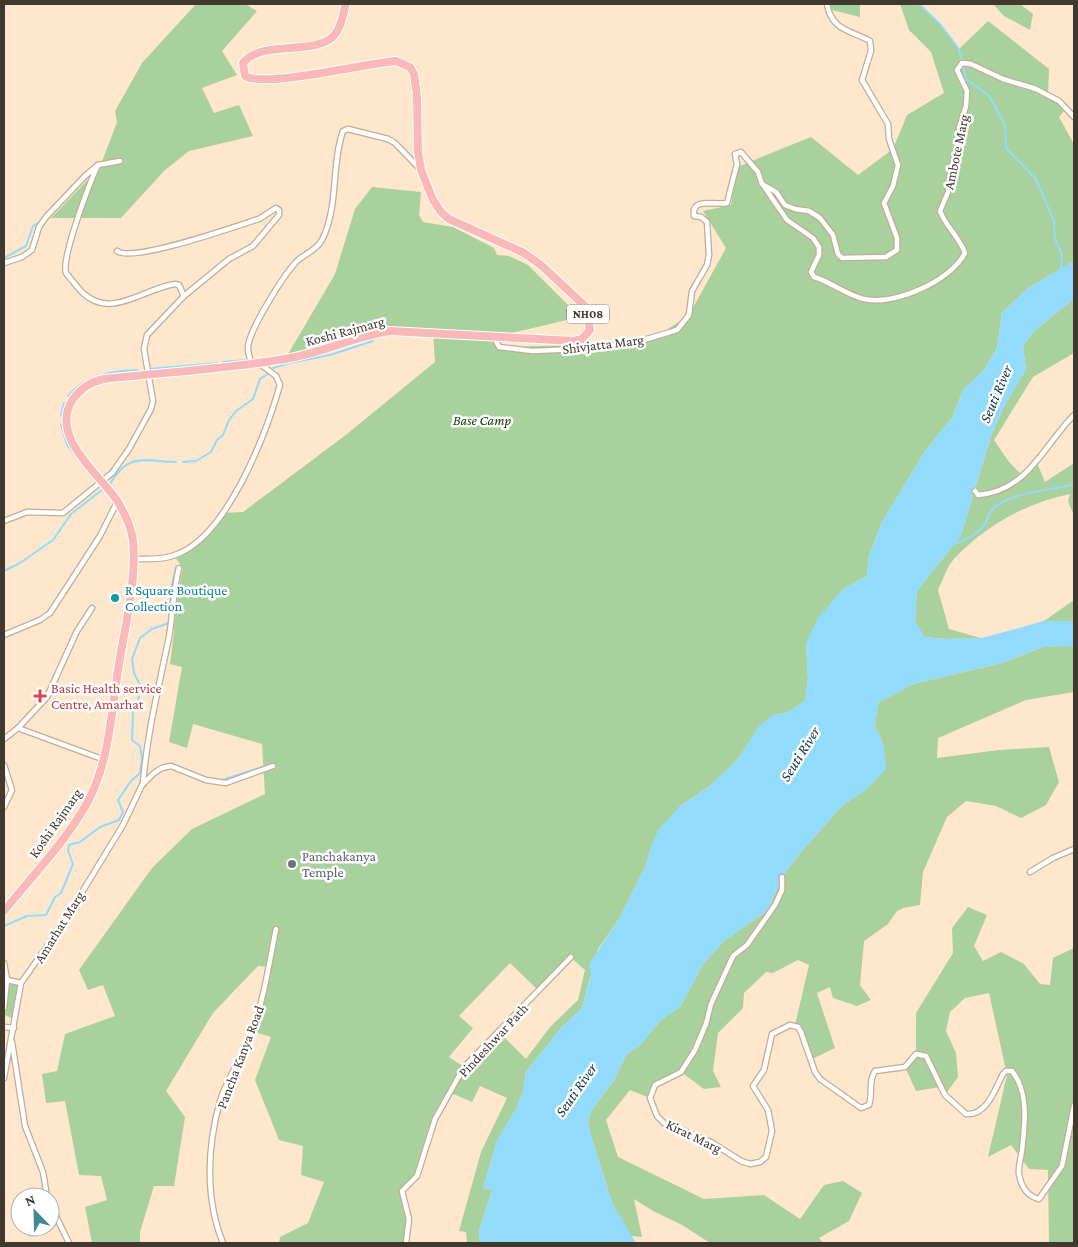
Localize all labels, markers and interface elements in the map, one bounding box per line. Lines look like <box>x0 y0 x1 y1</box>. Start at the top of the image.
street label: Ambote Marg <box>940 113 972 191</box>
road number: NH08 <box>567 304 609 324</box>
street label: Koshi Rajmarg <box>304 313 387 350</box>
street label: Shivjatta Marg <box>561 331 645 358</box>
water label: Seuti River <box>977 362 1016 425</box>
park label: Base Camp <box>453 412 511 428</box>
place label: R Square Boutique Collection <box>125 582 228 614</box>
marker: R Square Boutique Collection <box>109 592 121 604</box>
place label: Basic Health service Centre, Amarhat <box>51 680 162 712</box>
marker: Basic Health service Centre, Amarhat <box>33 689 47 703</box>
water label: Seuti River <box>777 723 823 784</box>
street label: Koshi Rajmarg <box>25 785 86 861</box>
place label: Panchakanya Temple <box>302 848 377 880</box>
marker: Panchakanya Temple <box>286 858 298 870</box>
street label: Amarhat Marg <box>31 888 87 966</box>
street label: Pindeshwar Path <box>455 1000 531 1080</box>
street label: Pancha Kanya Road <box>213 1003 267 1111</box>
water label: Seuti River <box>552 1060 600 1120</box>
street label: Kirat Marg <box>664 1116 725 1156</box>
north arrow <box>10 1187 60 1237</box>
text: N <box>22 1191 38 1209</box>

